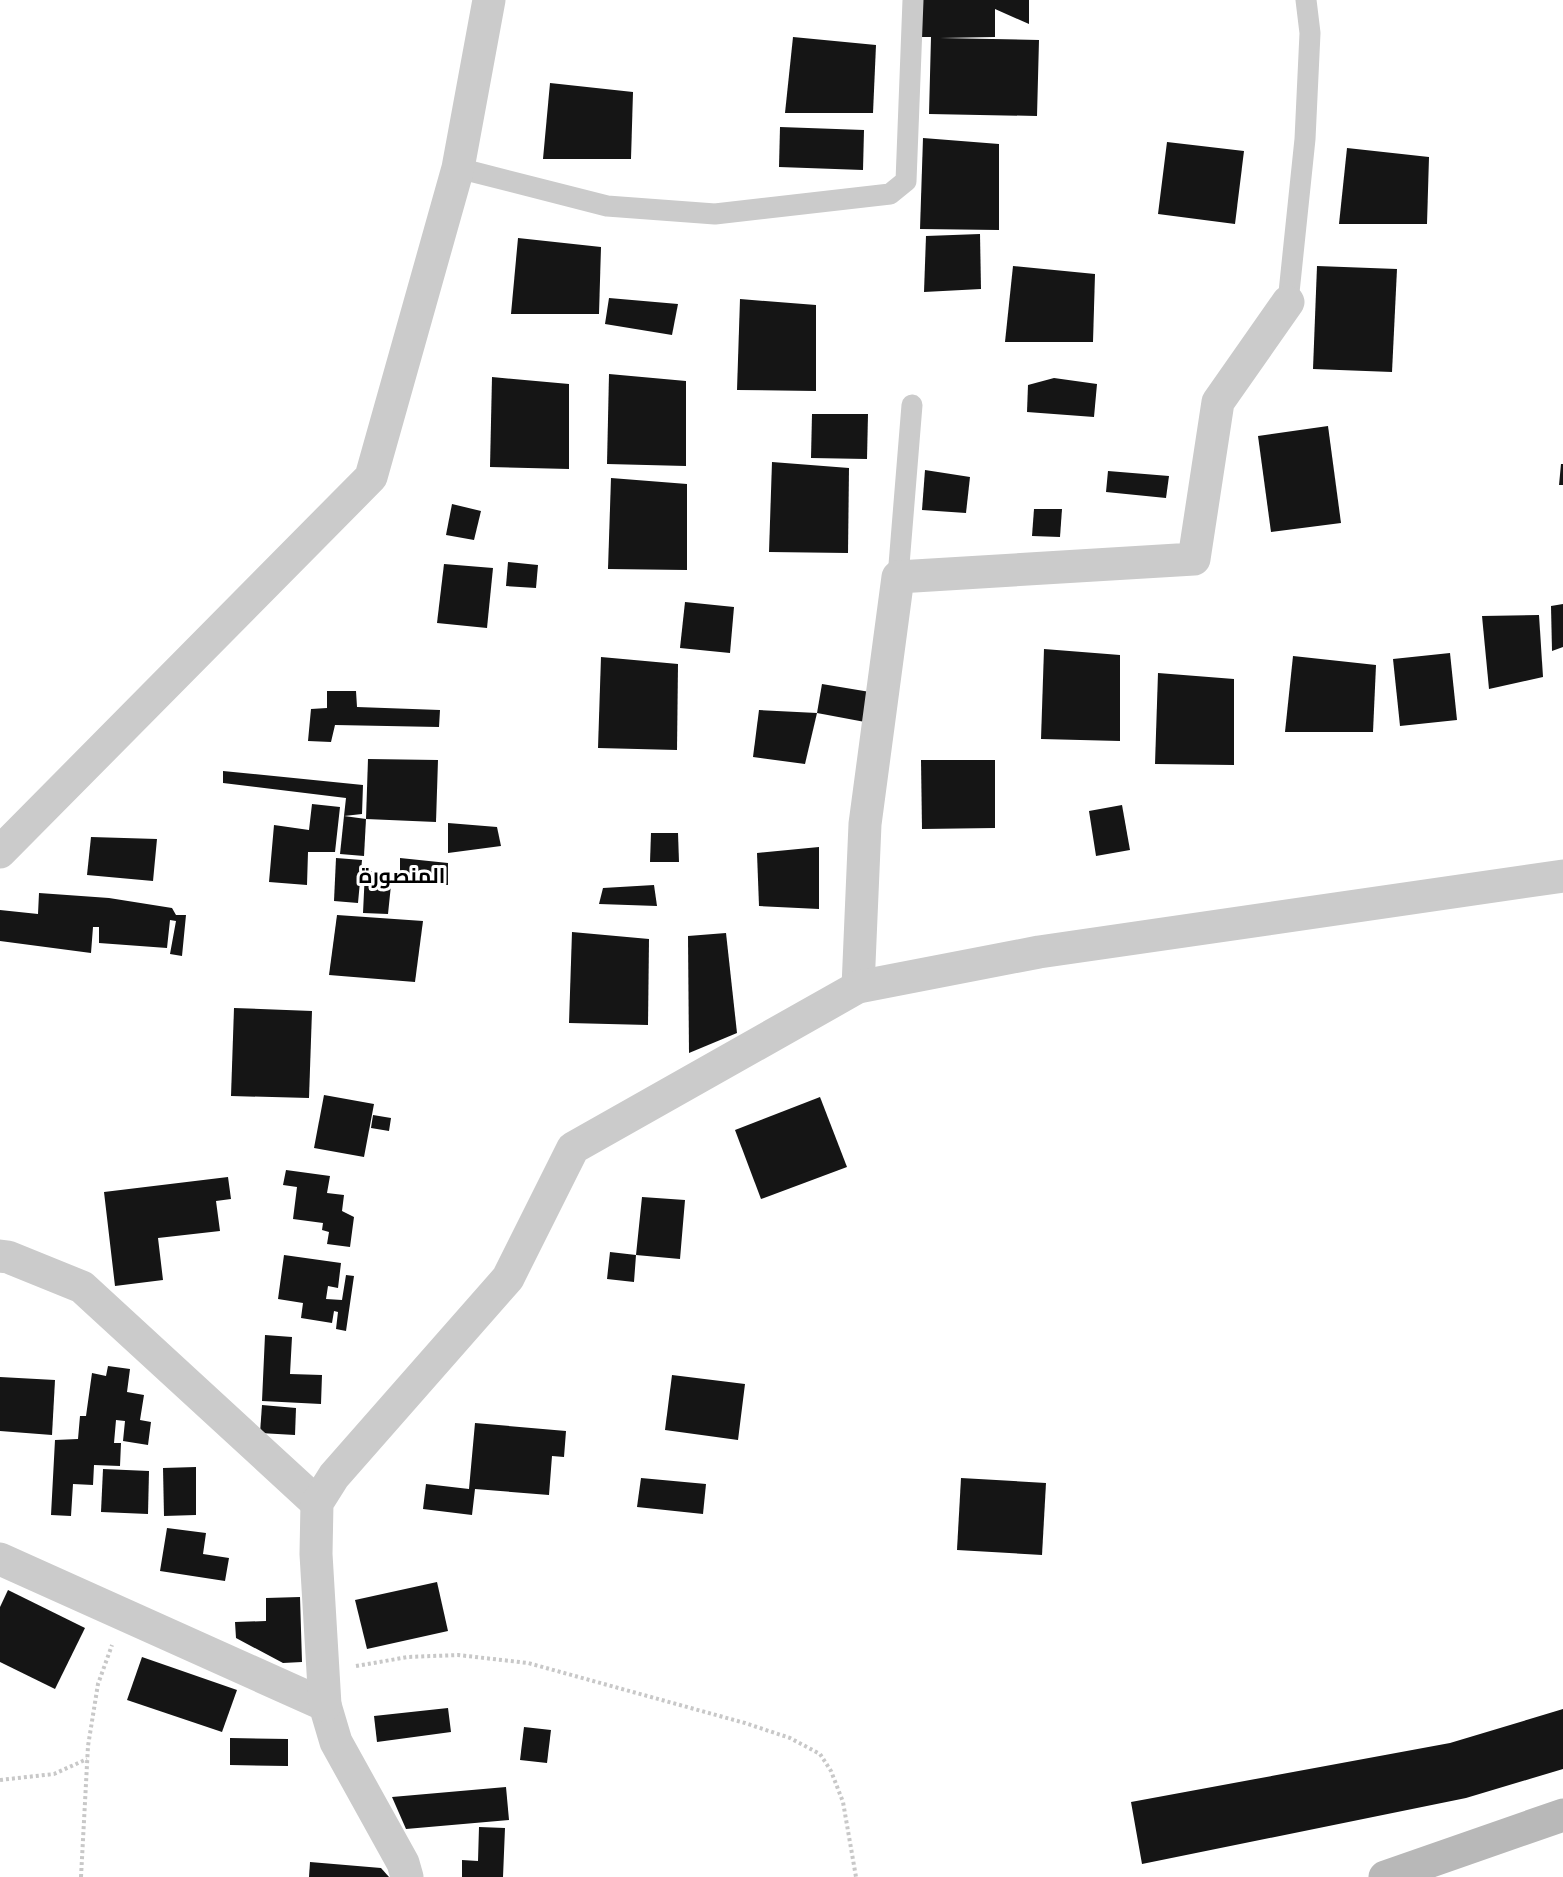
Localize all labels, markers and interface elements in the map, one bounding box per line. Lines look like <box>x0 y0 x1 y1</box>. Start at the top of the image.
district label: المنصورة <box>359 863 445 889</box>

